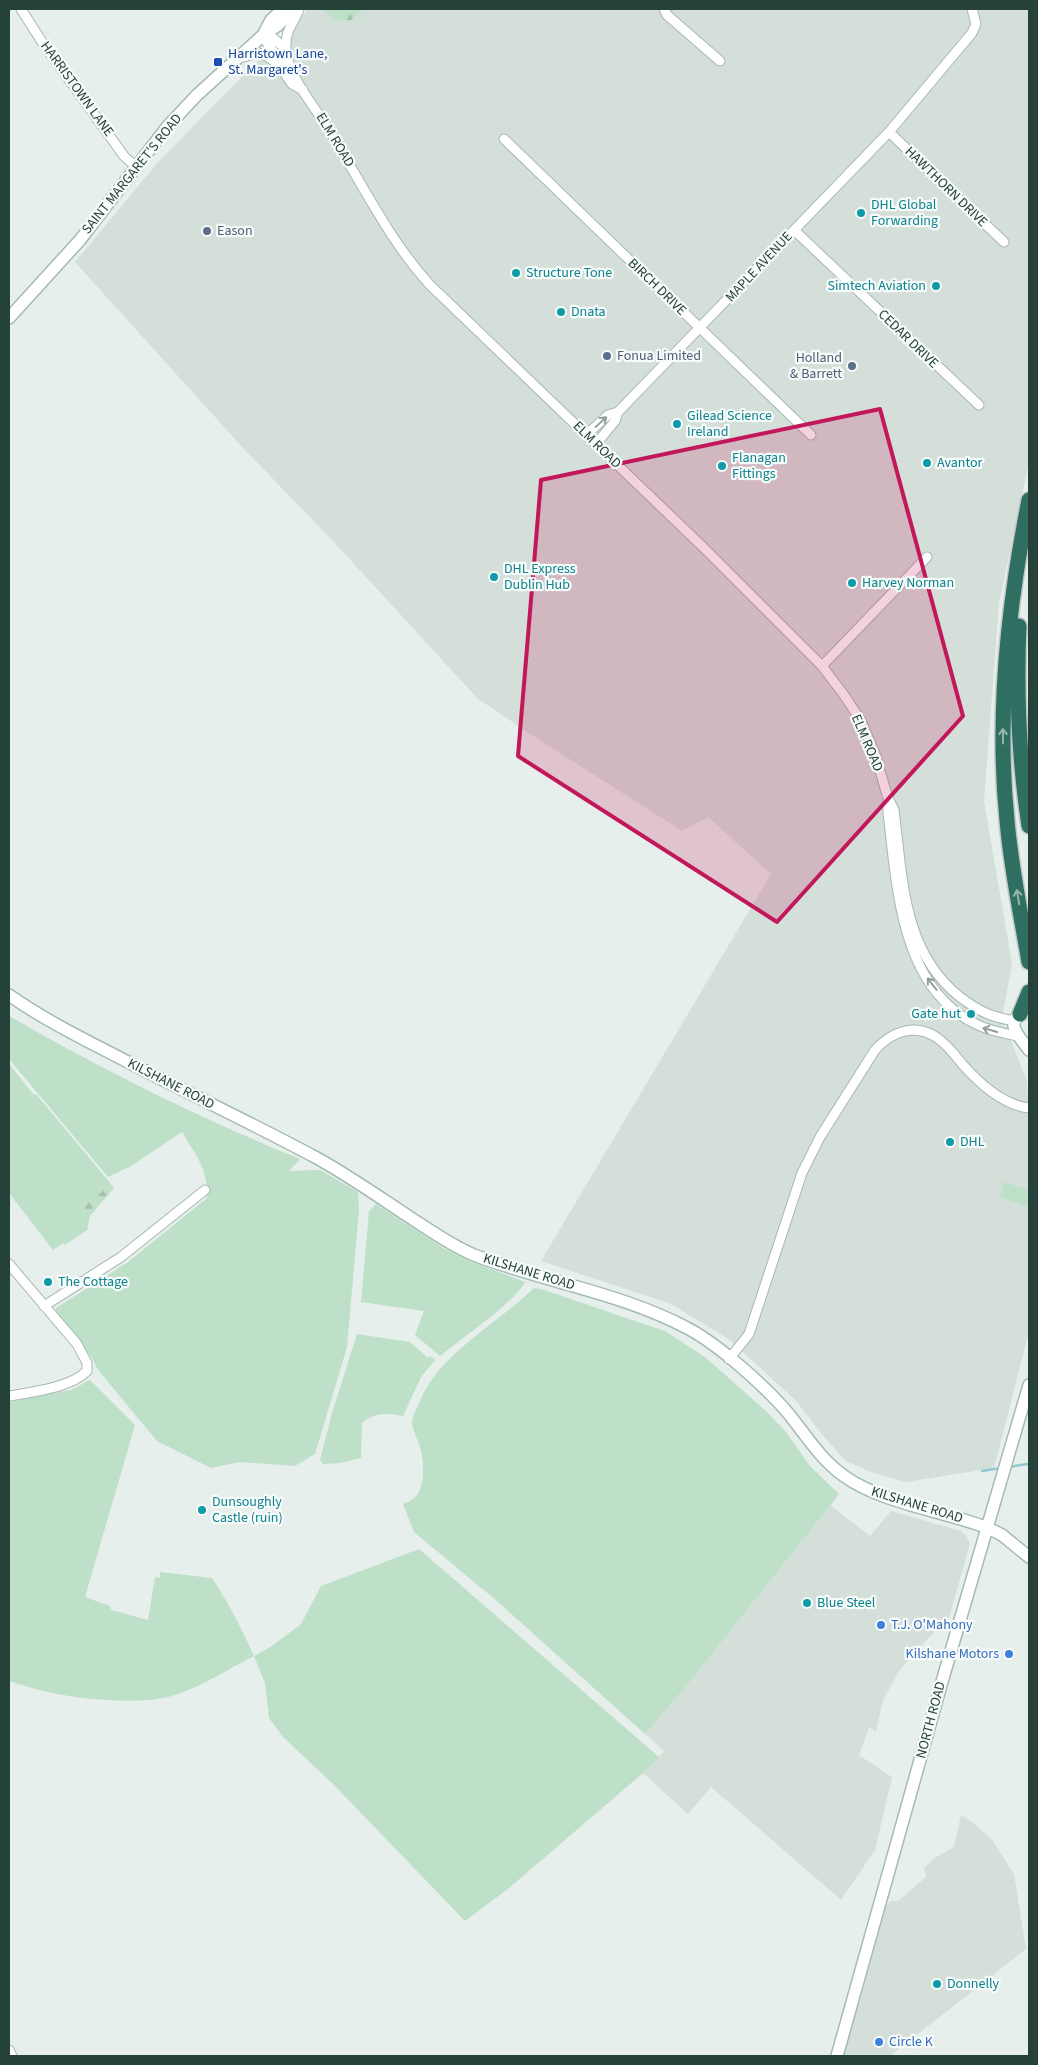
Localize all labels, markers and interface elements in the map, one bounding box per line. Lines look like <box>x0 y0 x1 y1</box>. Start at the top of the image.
street label: HARRISTOWN LANE <box>36 37 118 141</box>
place label: Harristown Lane, St. Margaret's <box>228 44 327 80</box>
marker: Harristown Lane, St. Margaret's <box>212 56 224 68</box>
street label: SAINT MARGARET'S ROAD <box>77 109 187 239</box>
street label: ELM ROAD <box>311 109 359 171</box>
street label: HAWTHORN DRIVE <box>900 142 992 232</box>
place label: DHL Global Forwarding <box>871 195 938 231</box>
marker: DHL Global Forwarding <box>855 207 867 219</box>
place label: Eason <box>217 221 253 241</box>
marker: Eason <box>201 225 213 237</box>
street label: MAPLE AVENUE <box>721 227 797 307</box>
street label: BIRCH DRIVE <box>623 254 691 320</box>
place label: Structure Tone <box>526 263 612 283</box>
marker: Structure Tone <box>510 267 522 279</box>
place label: Simtech Aviation <box>827 276 926 296</box>
marker: Simtech Aviation <box>930 280 942 292</box>
place label: Dnata <box>571 302 606 322</box>
street label: CEDAR DRIVE <box>873 305 943 373</box>
marker: Dnata <box>555 306 567 318</box>
place label: Fonua Limited <box>617 346 701 366</box>
place label: Holland & Barrett <box>790 348 842 384</box>
marker: Fonua Limited <box>601 350 613 362</box>
marker: Holland & Barrett <box>846 360 858 372</box>
place label: Gilead Science Ireland <box>687 406 772 442</box>
one-way arrow <box>595 416 607 428</box>
street label: ELM ROAD <box>568 417 626 473</box>
marker: Gilead Science Ireland <box>671 418 683 430</box>
place label: Flanagan Fittings <box>732 448 786 484</box>
place label: Avantor <box>937 453 983 473</box>
marker: Avantor <box>921 457 933 469</box>
marker: Flanagan Fittings <box>716 460 728 472</box>
place label: DHL Express Dublin Hub <box>504 559 576 595</box>
marker: DHL Express Dublin Hub <box>488 571 500 583</box>
place label: Harvey Norman <box>862 573 954 593</box>
marker: Harvey Norman <box>846 577 858 589</box>
street label: ELM ROAD <box>846 711 888 775</box>
one-way arrow <box>998 728 1008 744</box>
one-way arrow <box>1013 889 1022 905</box>
one-way arrow <box>926 978 937 991</box>
place label: Gate hut <box>911 1004 961 1024</box>
marker: Gate hut <box>965 1008 977 1020</box>
one-way arrow <box>983 1024 999 1034</box>
street label: KILSHANE ROAD <box>124 1054 218 1114</box>
place label: DHL <box>960 1132 985 1152</box>
marker: DHL <box>944 1136 956 1148</box>
street label: KILSHANE ROAD <box>481 1249 577 1295</box>
place label: The Cottage <box>58 1272 128 1292</box>
marker: The Cottage <box>42 1276 54 1288</box>
street label: KILSHANE ROAD <box>869 1482 965 1528</box>
place label: Dunsoughly Castle (ruin) <box>212 1492 283 1528</box>
marker: Dunsoughly Castle (ruin) <box>196 1504 208 1516</box>
place label: Blue Steel <box>817 1593 876 1613</box>
marker: Blue Steel <box>801 1597 813 1609</box>
place label: T.J. O'Mahony <box>891 1615 973 1635</box>
marker: T.J. O'Mahony <box>875 1619 887 1631</box>
place label: Kilshane Motors <box>906 1644 999 1664</box>
marker: Kilshane Motors <box>1003 1648 1015 1660</box>
street label: NORTH ROAD <box>911 1679 951 1761</box>
place label: Donnelly <box>947 1974 1000 1994</box>
marker: Donnelly <box>931 1978 943 1990</box>
place label: Circle K <box>889 2032 934 2052</box>
marker: Circle K <box>873 2036 885 2048</box>

